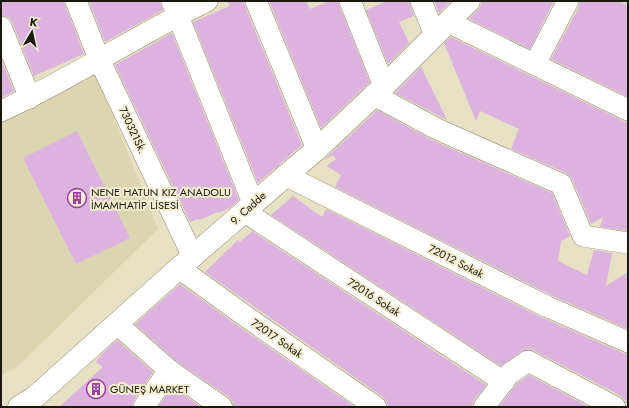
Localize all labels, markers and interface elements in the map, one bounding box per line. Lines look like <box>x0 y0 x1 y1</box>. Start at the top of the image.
north arrow <box>12 12 52 52</box>
text: K <box>29 14 39 31</box>
street label: 730321Sk. <box>115 104 151 156</box>
place label: NENE HATUN KIZ ANADOLU İMAMHATİP LİSESİ <box>91 184 231 213</box>
building icon: NENE HATUN KIZ ANADOLU İMAMHATİP LİSESİ <box>66 187 88 209</box>
street label: 9. Cadde <box>227 187 270 228</box>
street label: 72012 Sokak <box>426 240 487 282</box>
street label: 72016 Sokak <box>344 274 404 320</box>
street label: 72017 Sokak <box>248 314 306 362</box>
building icon: GÜNEŞ MARKET <box>85 378 107 400</box>
place label: GÜNEŞ MARKET <box>110 381 189 397</box>

